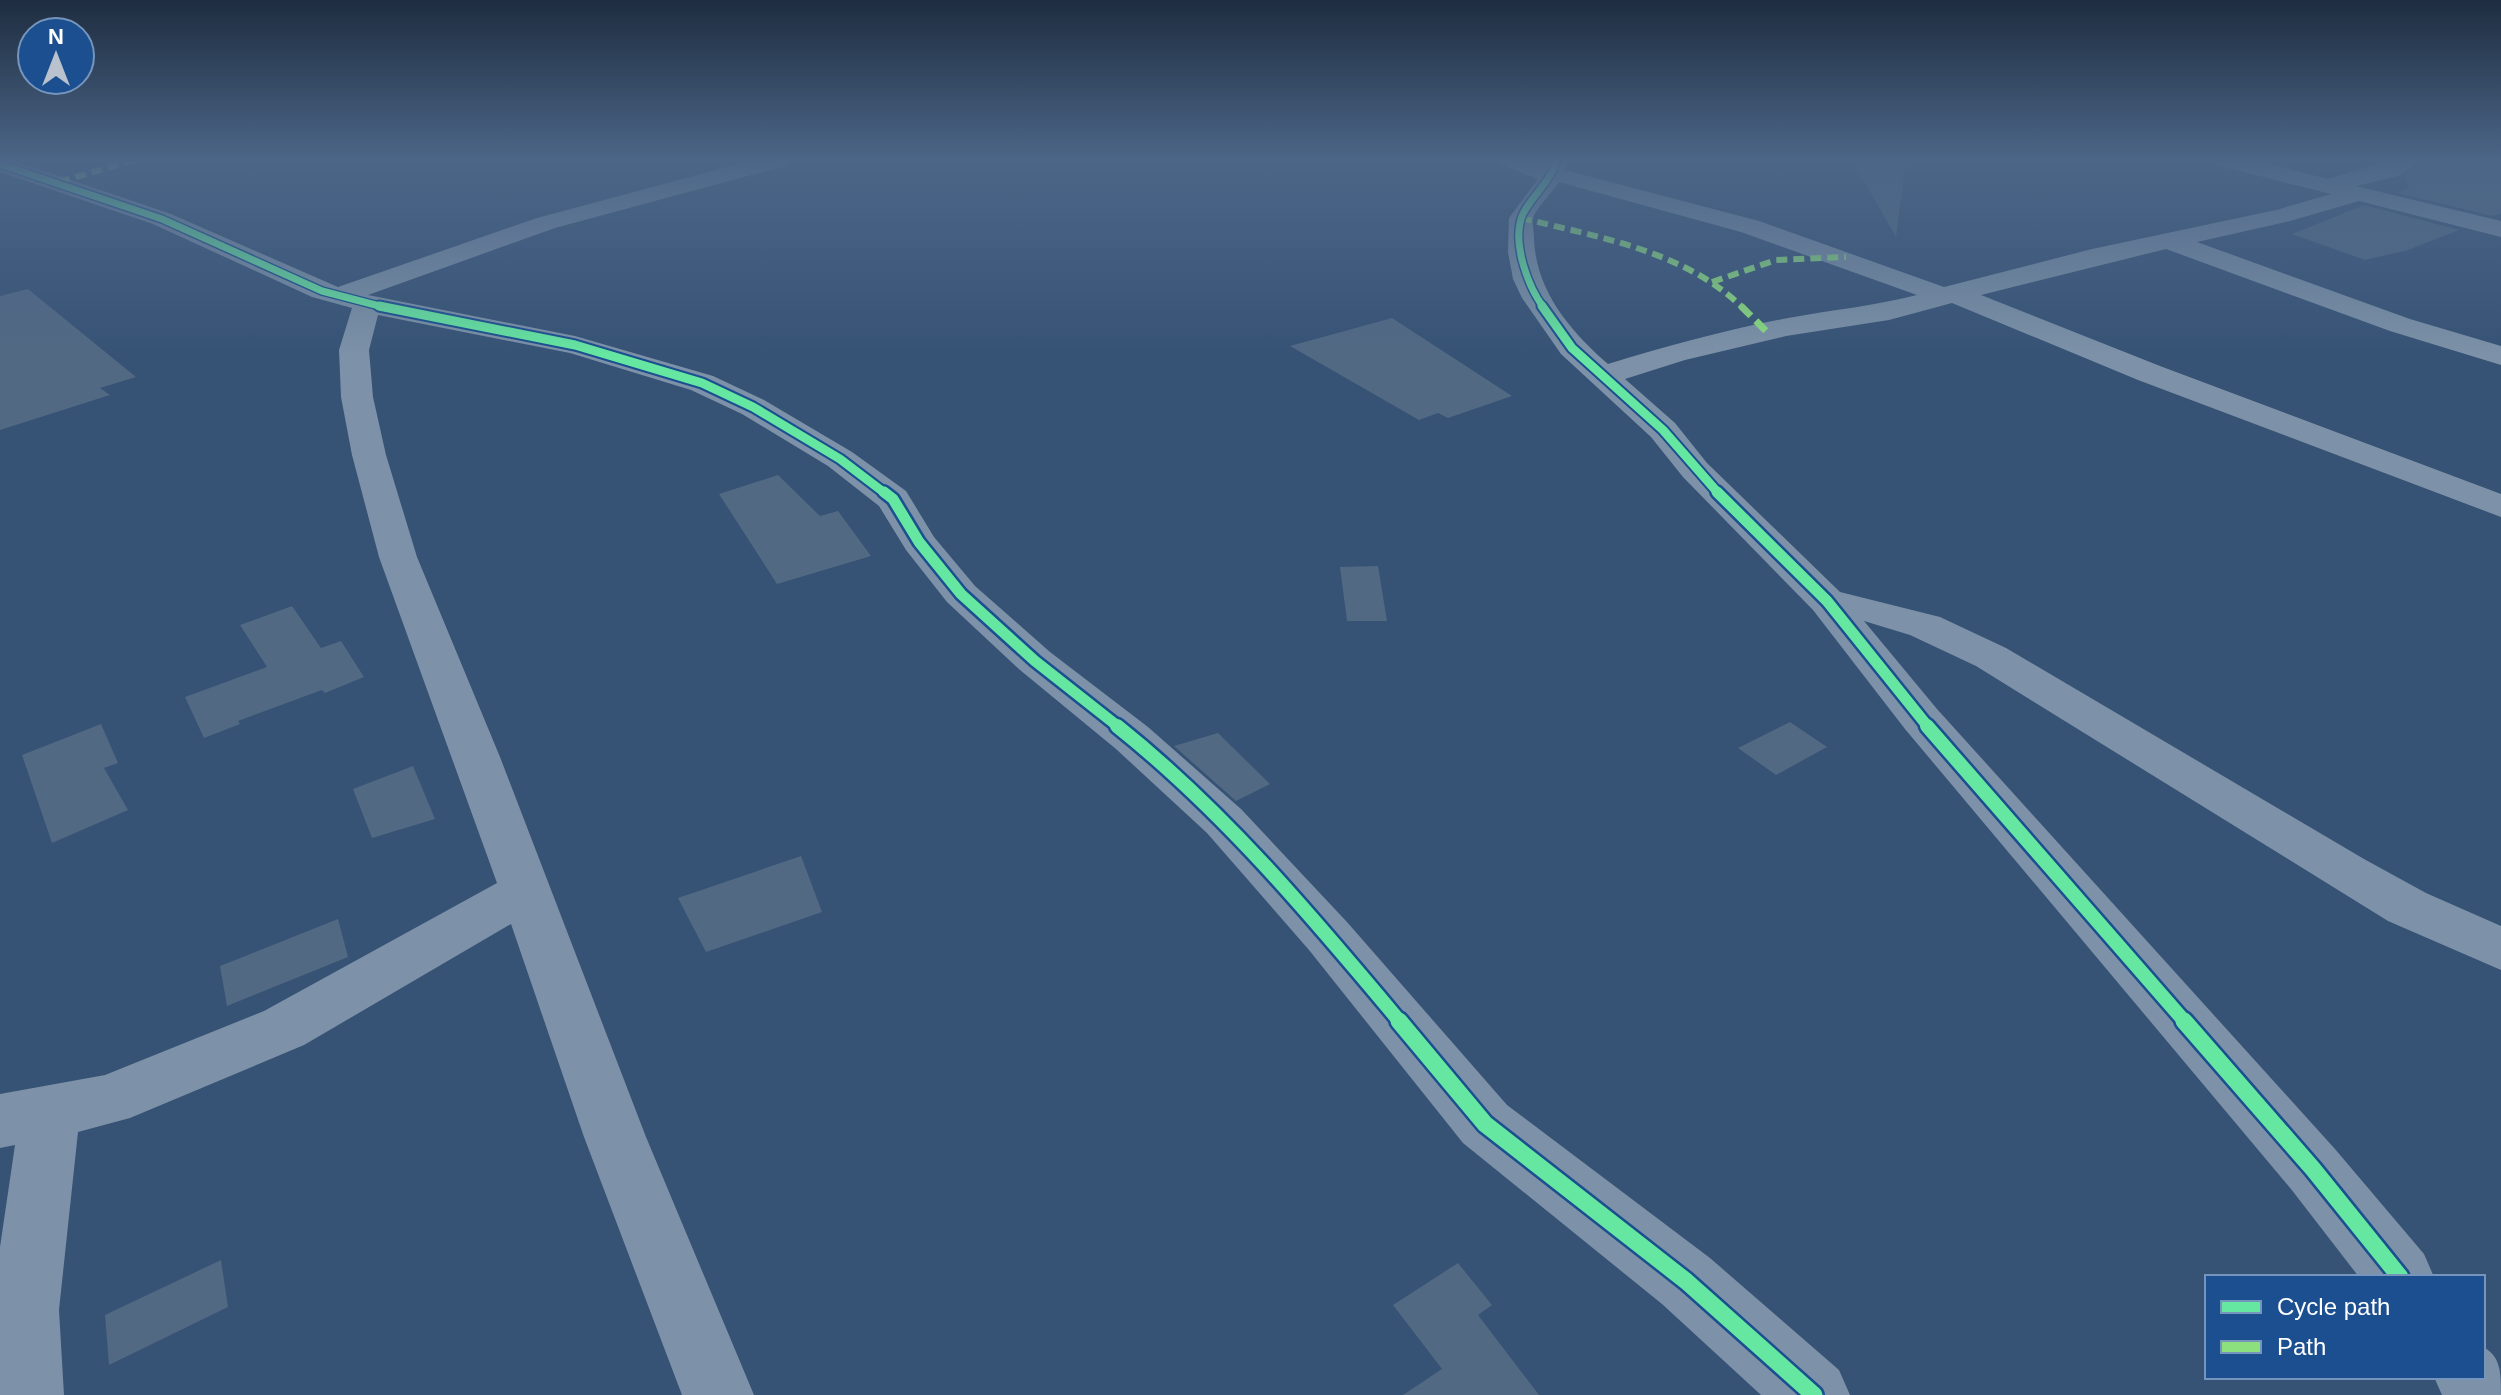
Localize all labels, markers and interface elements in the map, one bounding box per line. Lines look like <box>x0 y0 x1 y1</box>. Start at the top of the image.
north arrow <box>16 16 96 96</box>
text: N <box>48 24 64 49</box>
legend <box>2205 1275 2485 1379</box>
text: Cycle path <box>2277 1293 2390 1320</box>
text: Path <box>2277 1333 2326 1360</box>

